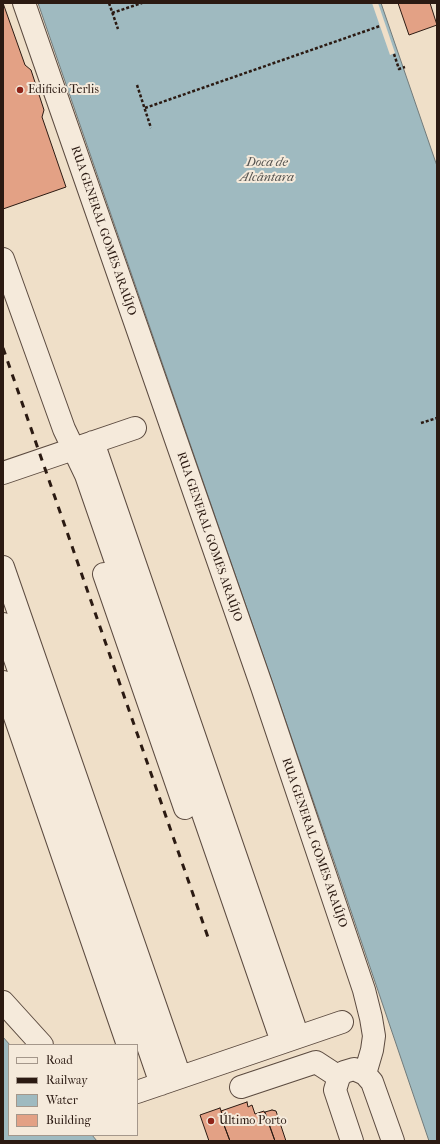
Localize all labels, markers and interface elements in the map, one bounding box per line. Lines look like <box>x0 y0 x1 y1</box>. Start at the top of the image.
place label: Edificio Terlis <box>28 83 99 97</box>
marker: Edificio Terlis <box>15 85 25 95</box>
street label: RUA GENERAL GOMES ARAÚJO <box>67 144 139 318</box>
water label: Doca de Alcântara <box>240 155 294 186</box>
street label: RUA GENERAL GOMES ARAÚJO <box>173 450 245 624</box>
street label: RUA GENERAL GOMES ARAÚJO <box>278 756 350 930</box>
legend <box>8 1044 138 1136</box>
text: Road <box>46 1053 73 1067</box>
text: Railway <box>46 1073 88 1087</box>
text: Water <box>46 1093 78 1107</box>
text: Building <box>46 1113 91 1127</box>
place label: Último Porto <box>219 1114 286 1128</box>
marker: Último Porto <box>206 1116 216 1126</box>

